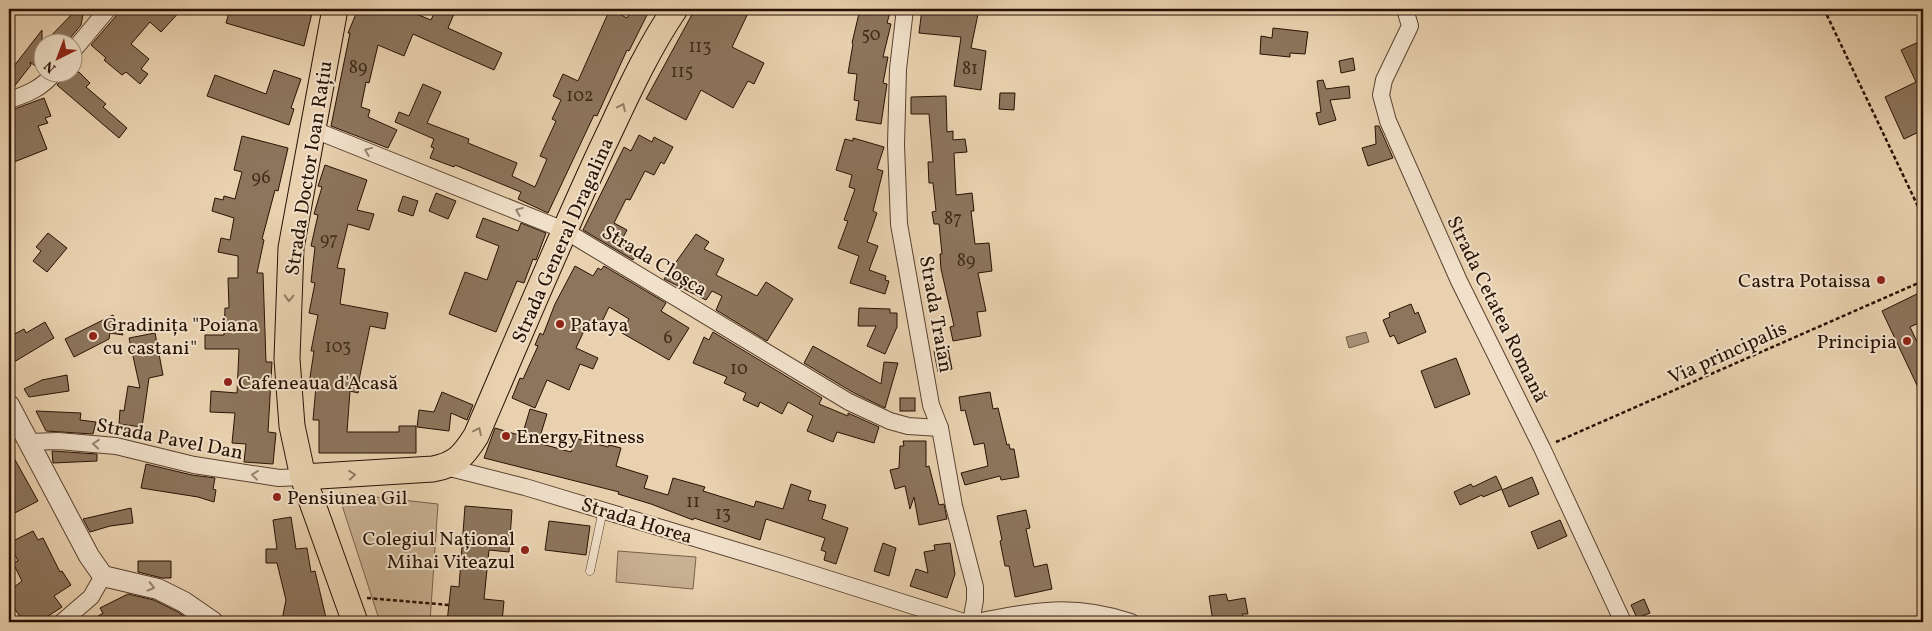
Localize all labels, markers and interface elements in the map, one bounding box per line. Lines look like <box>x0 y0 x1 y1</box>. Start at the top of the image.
house number: 50 <box>861 23 881 48</box>
north arrow <box>32 32 82 82</box>
house number: 113 <box>688 35 712 60</box>
text: N <box>40 56 60 77</box>
house number: 89 <box>349 56 367 81</box>
house number: 81 <box>962 57 978 82</box>
street label: Strada Doctor Ioan Rațiu <box>279 59 341 278</box>
house number: 115 <box>671 60 693 85</box>
house number: 102 <box>566 84 594 109</box>
one-way arrow <box>615 103 626 112</box>
street label: Strada General Dragalina <box>506 133 622 348</box>
one-way arrow <box>364 147 373 157</box>
house number: 96 <box>251 166 271 191</box>
one-way arrow <box>515 207 523 217</box>
house number: 87 <box>944 207 962 232</box>
street label: Strada Cetatea Romană <box>1439 212 1554 408</box>
street label: Strada Cloșca <box>596 219 712 304</box>
house number: 97 <box>320 228 338 253</box>
house number: 89 <box>957 249 975 274</box>
street label: Strada Traian <box>911 254 959 375</box>
place label: Castra Potaissa <box>1738 268 1871 296</box>
marker: Castra Potaissa <box>1875 274 1887 286</box>
one-way arrow <box>284 295 295 303</box>
place label: Gradinița "Poiana cu castani" <box>103 312 259 363</box>
place label: Pataya <box>570 312 628 340</box>
street label: Via principalis <box>1664 315 1792 393</box>
marker: Pataya <box>554 318 566 330</box>
house number: 6 <box>663 326 673 351</box>
place label: Principia <box>1817 329 1897 357</box>
marker: Gradinița "Poiana cu castani" <box>87 330 99 342</box>
house number: 103 <box>325 335 351 360</box>
marker: Principia <box>1901 335 1913 347</box>
house number: 10 <box>730 357 748 382</box>
place label: Cafeneaua d'Acasă <box>238 370 398 398</box>
marker: Cafeneaua d'Acasă <box>222 376 234 388</box>
street label: Strada Pavel Dan <box>94 412 245 468</box>
place label: Energy Fitness <box>516 424 644 452</box>
one-way arrow <box>472 427 482 436</box>
marker: Energy Fitness <box>500 430 512 442</box>
one-way arrow <box>91 439 99 450</box>
one-way arrow <box>251 470 259 481</box>
one-way arrow <box>348 470 356 481</box>
place label: Pensiunea Gil <box>287 485 408 513</box>
house number: 11 <box>686 490 700 515</box>
marker: Pensiunea Gil <box>271 491 283 503</box>
street label: Strada Horea <box>577 492 696 552</box>
house number: 13 <box>715 502 731 527</box>
place label: Colegiul Național Mihai Viteazul <box>362 526 515 577</box>
marker: Colegiul Național Mihai Viteazul <box>519 544 531 556</box>
one-way arrow <box>146 582 154 592</box>

